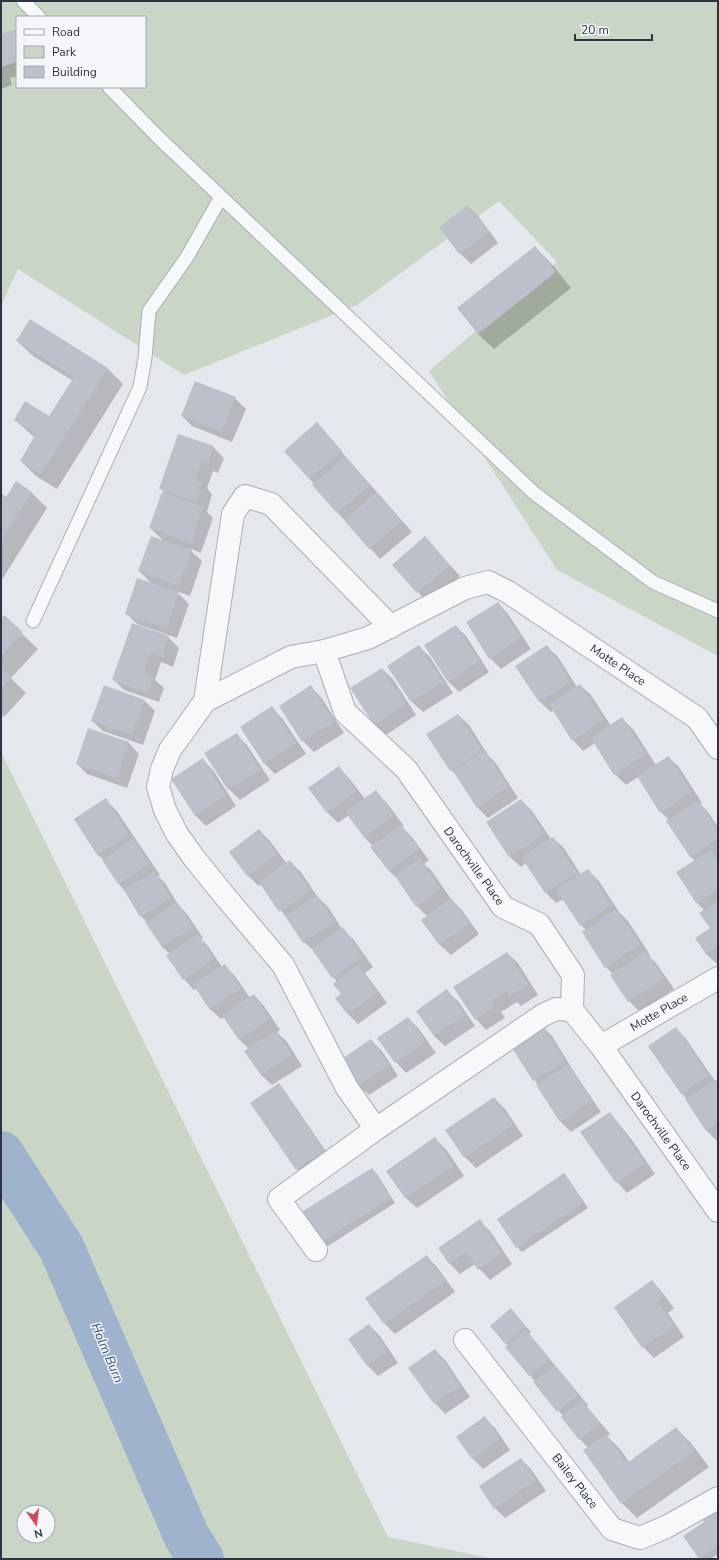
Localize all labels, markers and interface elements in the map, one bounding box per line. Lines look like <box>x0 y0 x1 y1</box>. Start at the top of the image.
legend <box>16 16 146 88</box>
scale bar <box>575 16 652 42</box>
text: 20 m <box>581 22 609 38</box>
text: Road <box>52 24 80 40</box>
text: Park <box>52 44 77 60</box>
text: Building <box>52 64 97 80</box>
street label: Motte Place <box>587 641 649 689</box>
street label: Darochville Place <box>440 824 508 908</box>
street label: Motte Place <box>627 989 691 1035</box>
street label: Darochville Place <box>627 1089 695 1173</box>
water label: Holm Burn <box>86 1320 128 1386</box>
street label: Bailey Place <box>548 1450 602 1512</box>
north arrow <box>16 1504 56 1544</box>
text: N <box>32 1525 44 1541</box>

